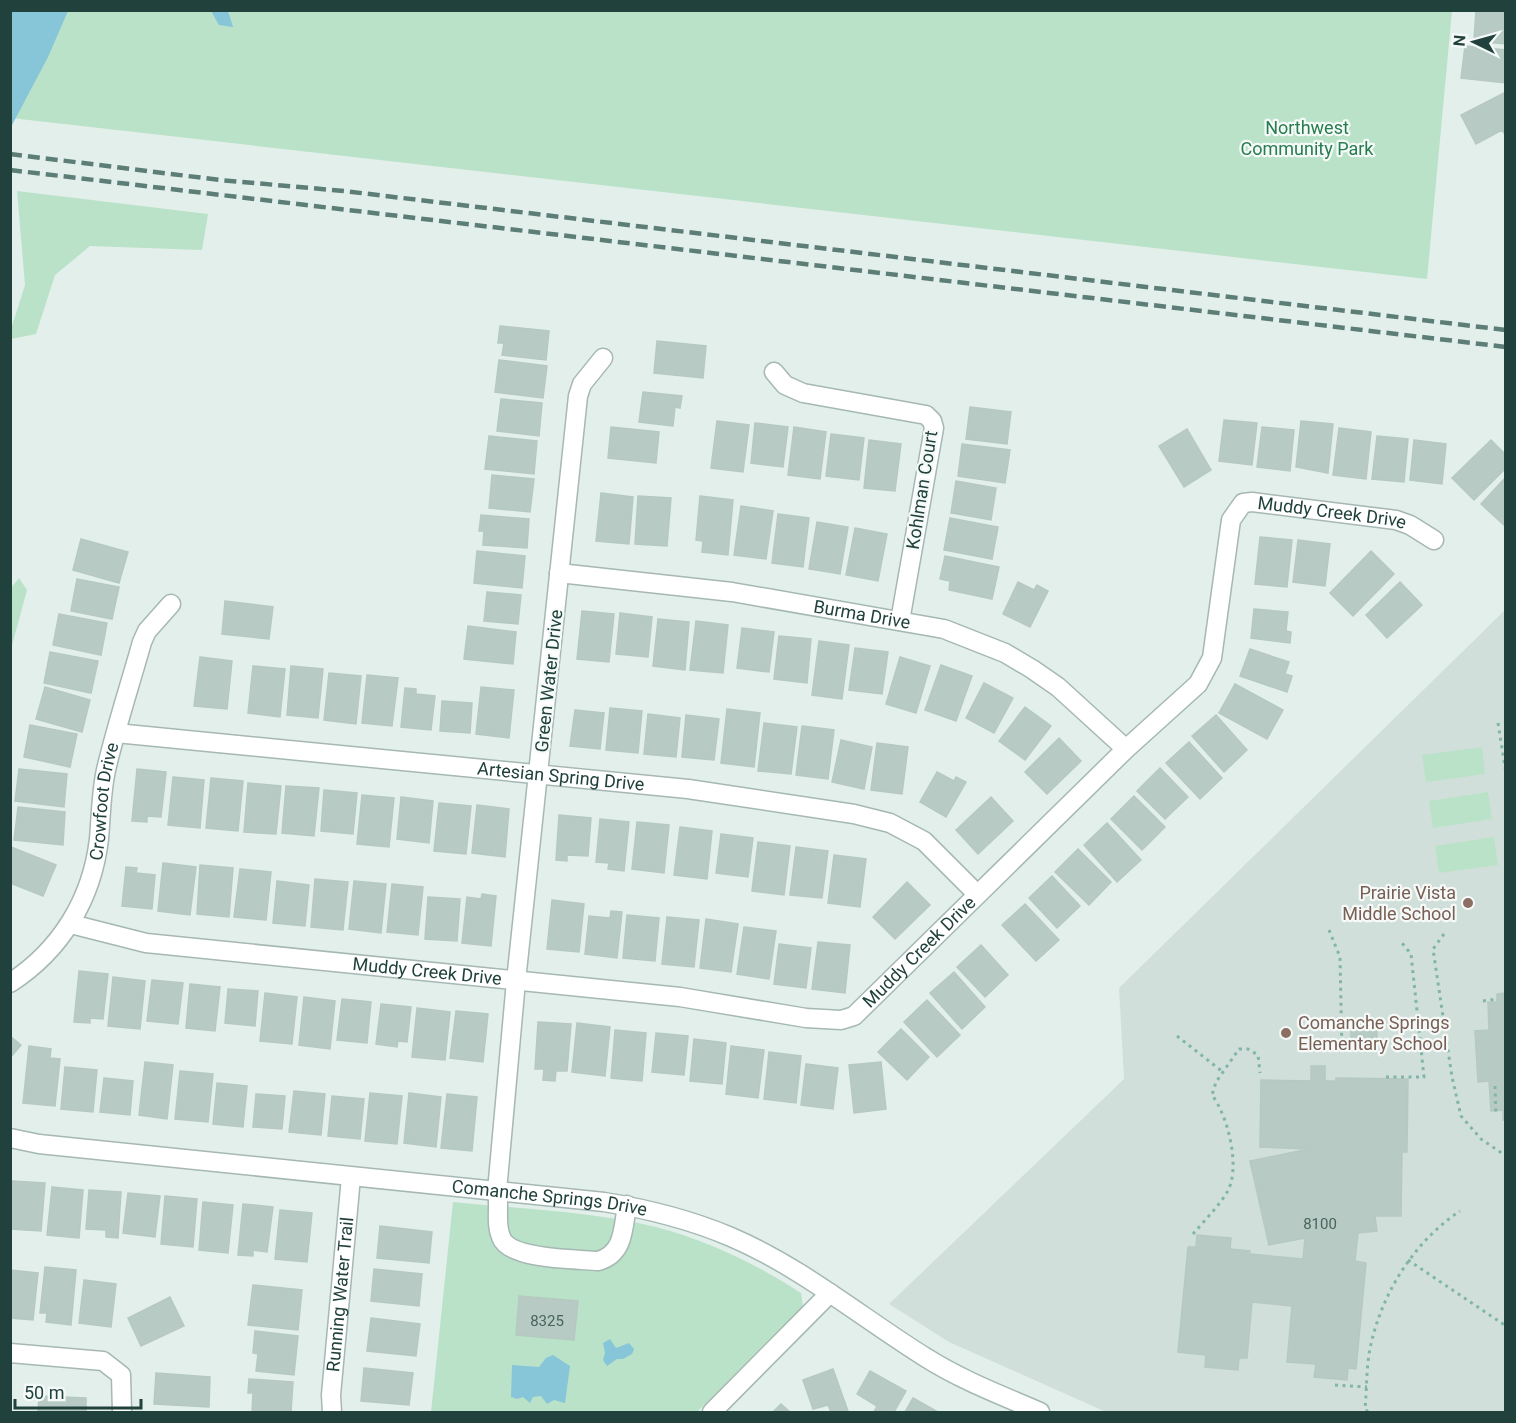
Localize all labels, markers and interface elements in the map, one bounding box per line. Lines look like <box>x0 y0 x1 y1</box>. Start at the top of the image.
north arrow <box>1444 12 1504 72</box>
text: N <box>1450 34 1470 47</box>
park label: Northwest Community Park <box>1241 117 1374 159</box>
street label: Kohlman Court <box>902 429 941 551</box>
street label: Muddy Creek Drive <box>1256 492 1410 533</box>
street label: Burma Drive <box>812 595 912 633</box>
street label: Green Water Drive <box>531 608 566 753</box>
street label: Crowfoot Drive <box>85 740 123 862</box>
street label: Artesian Spring Drive <box>476 757 646 795</box>
place label: Prairie Vista Middle School <box>1342 882 1456 924</box>
street label: Muddy Creek Drive <box>858 892 980 1011</box>
marker: Prairie Vista Middle School <box>1461 896 1475 910</box>
street label: Muddy Creek Drive <box>352 953 503 989</box>
place label: Comanche Springs Elementary School <box>1298 1012 1449 1054</box>
marker: Comanche Springs Elementary School <box>1279 1026 1293 1040</box>
street label: Comanche Springs Drive <box>451 1175 649 1220</box>
house number: 8100 <box>1303 1215 1337 1233</box>
street label: Running Water Trail <box>322 1216 357 1373</box>
house number: 8325 <box>530 1312 564 1330</box>
scale bar <box>15 1372 141 1410</box>
text: 50 m <box>24 1382 64 1403</box>

